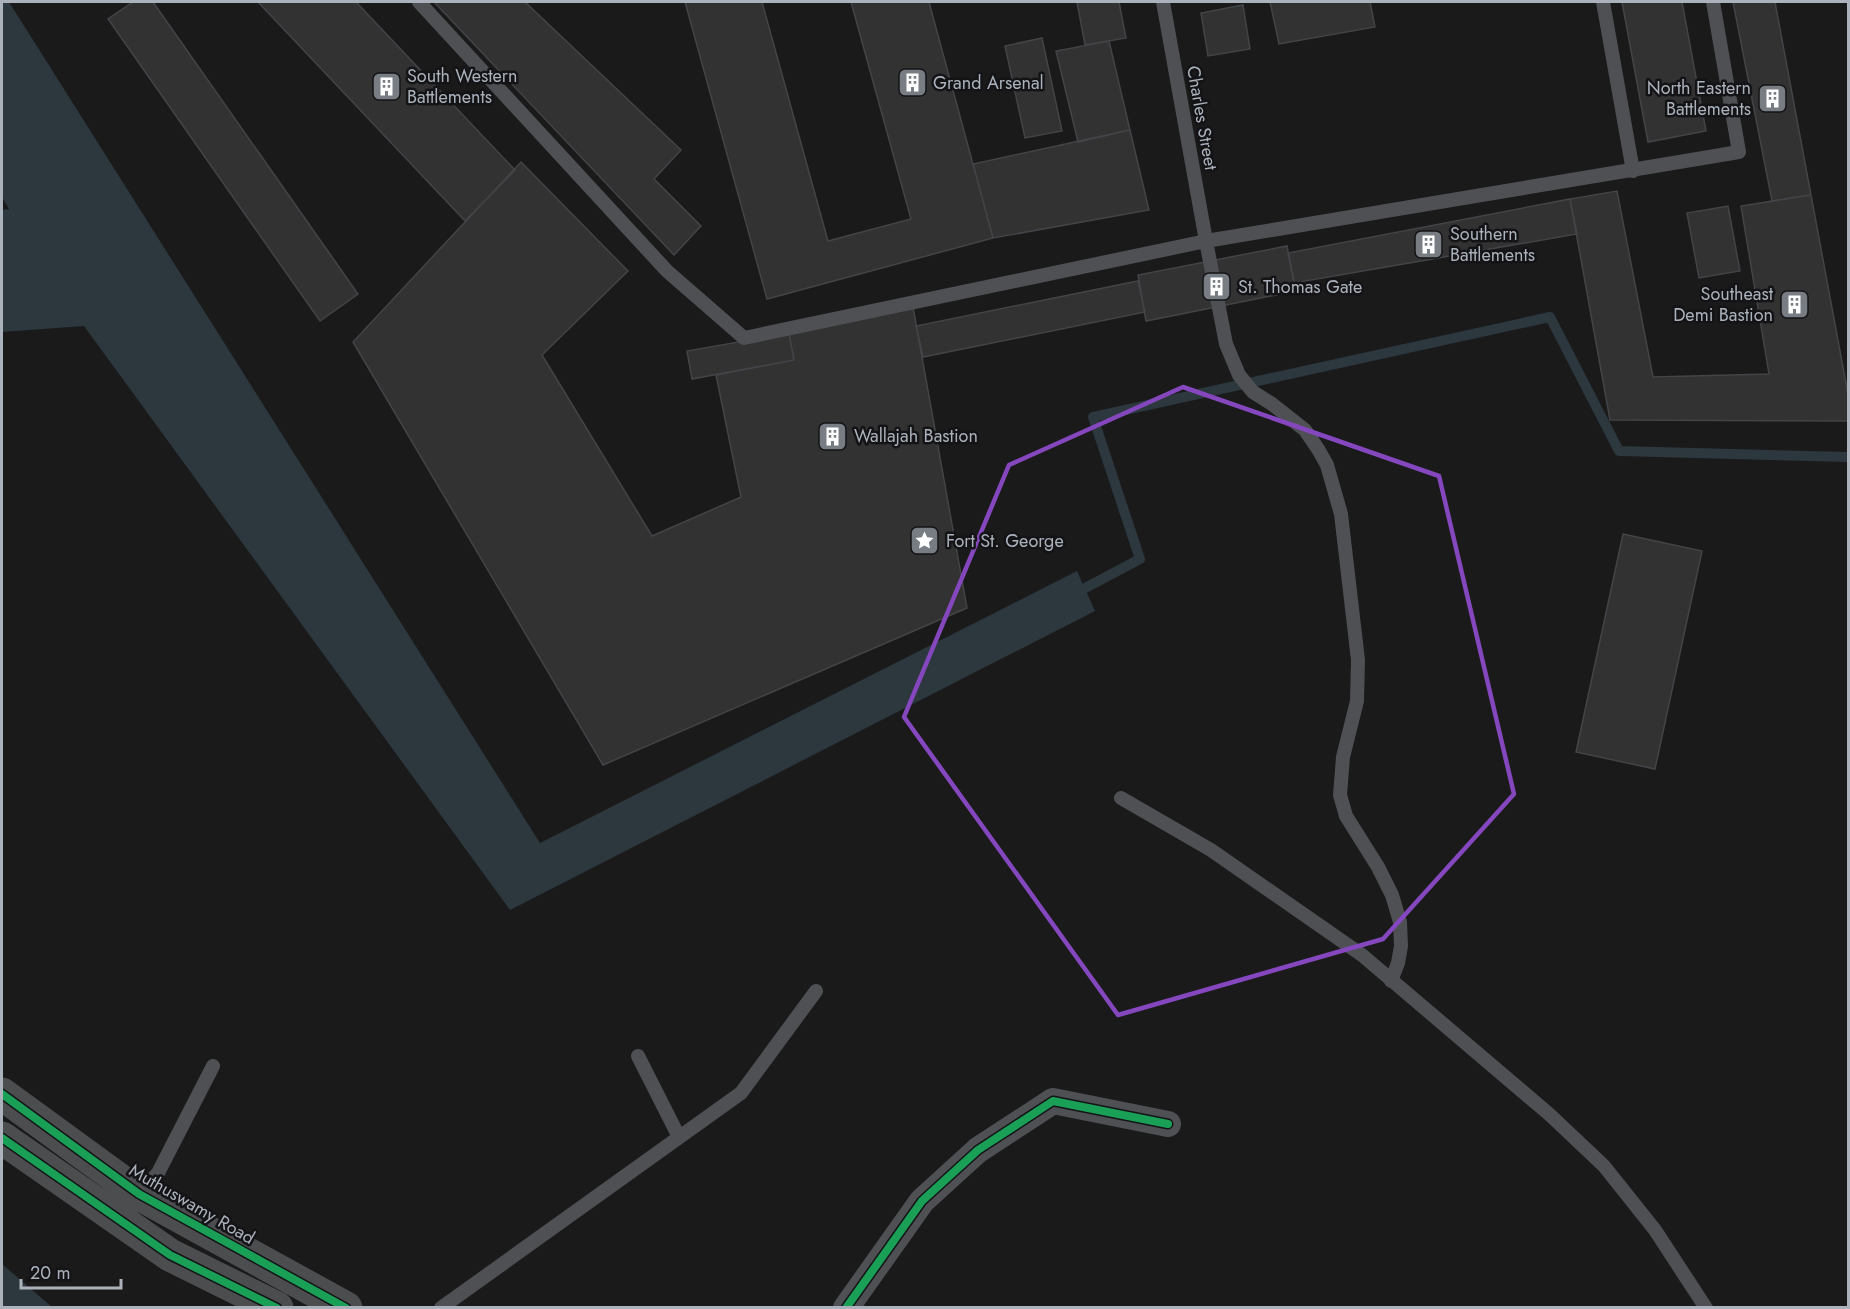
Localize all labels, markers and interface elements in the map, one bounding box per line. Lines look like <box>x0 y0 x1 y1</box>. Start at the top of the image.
place label: South Western Battlements <box>407 63 517 110</box>
street label: Charles Street <box>1180 64 1224 173</box>
building icon: Grand Arsenal <box>896 67 928 99</box>
building icon: South Western Battlements <box>370 70 402 102</box>
place label: Grand Arsenal <box>933 70 1044 96</box>
place label: North Eastern Battlements <box>1647 75 1751 122</box>
building icon: North Eastern Battlements <box>1756 82 1788 114</box>
place label: Southern Battlements <box>1450 221 1535 268</box>
building icon: Southern Battlements <box>1413 228 1445 260</box>
building icon: St. Thomas Gate <box>1201 271 1233 303</box>
place label: St. Thomas Gate <box>1238 274 1362 300</box>
place label: Southeast Demi Bastion <box>1673 281 1774 328</box>
building icon: Southeast Demi Bastion <box>1778 288 1810 320</box>
building icon: Wallajah Bastion <box>817 420 849 452</box>
place label: Wallajah Bastion <box>854 423 978 449</box>
place icon: Fort St. George <box>909 525 941 557</box>
place label: Fort St. George <box>946 528 1064 554</box>
street label: Muthuswamy Road <box>124 1157 260 1251</box>
scale bar <box>21 1252 122 1290</box>
text: 20 m <box>30 1260 70 1286</box>

